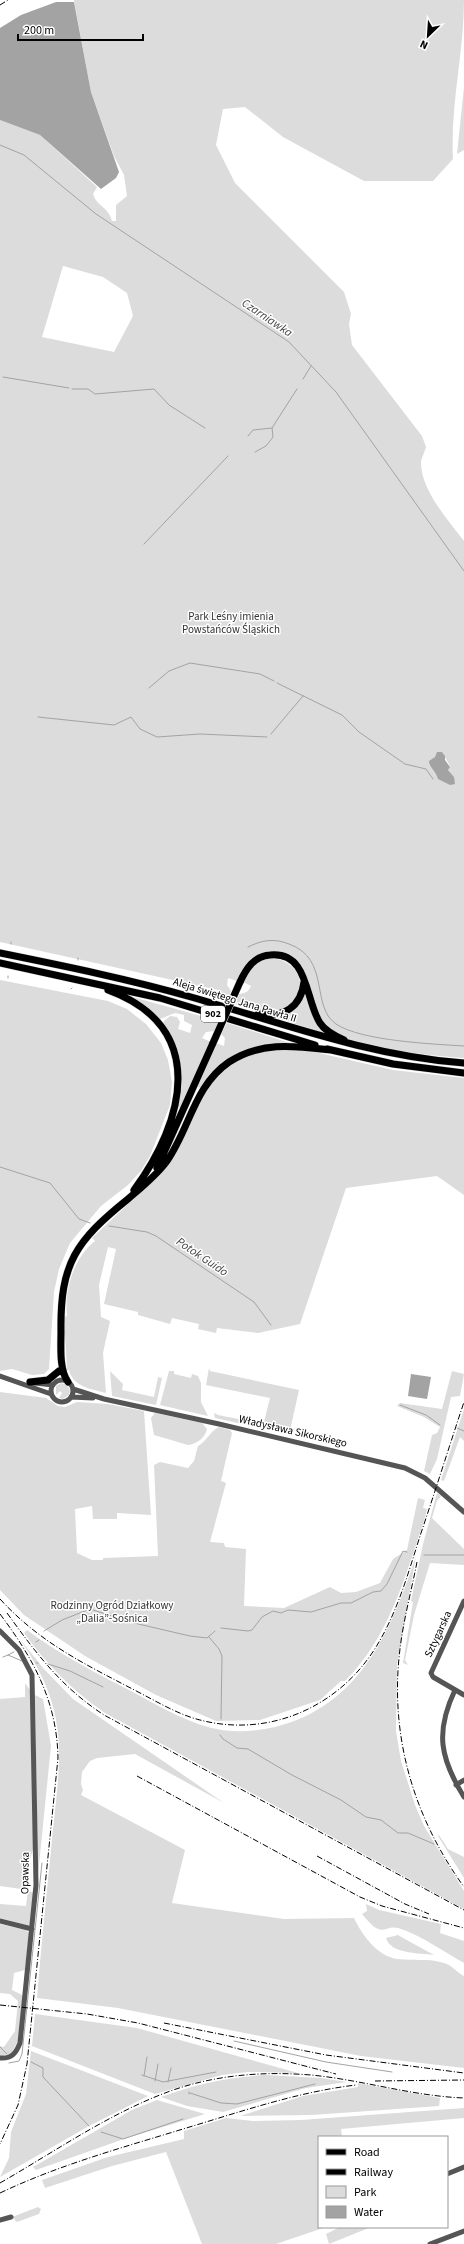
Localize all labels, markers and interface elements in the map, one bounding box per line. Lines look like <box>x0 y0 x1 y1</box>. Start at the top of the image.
scale bar <box>18 16 143 42</box>
north arrow <box>408 16 448 56</box>
text: 200 m <box>24 22 54 39</box>
text: N <box>417 36 430 53</box>
water label: Czarniawka <box>238 295 296 342</box>
park label: Park Leśny imienia Powstańców Śląskich <box>182 609 280 637</box>
street label: Aleja świętego Jana Pawła II <box>171 974 299 1026</box>
road number: 902 <box>201 1006 225 1022</box>
water label: Potok Guido <box>173 1233 231 1281</box>
street label: Władysława Sikorskiego <box>237 1411 349 1451</box>
park label: Rodzinny Ogród Działkowy „Dalia”-Sośnica <box>51 1598 173 1626</box>
street label: Sztygarska <box>421 1608 455 1660</box>
street label: Opawska <box>17 1852 33 1894</box>
legend <box>318 2136 448 2228</box>
text: Road <box>354 2144 380 2161</box>
text: Railway <box>354 2164 393 2181</box>
text: Park <box>354 2184 376 2201</box>
text: Water <box>354 2204 384 2221</box>

